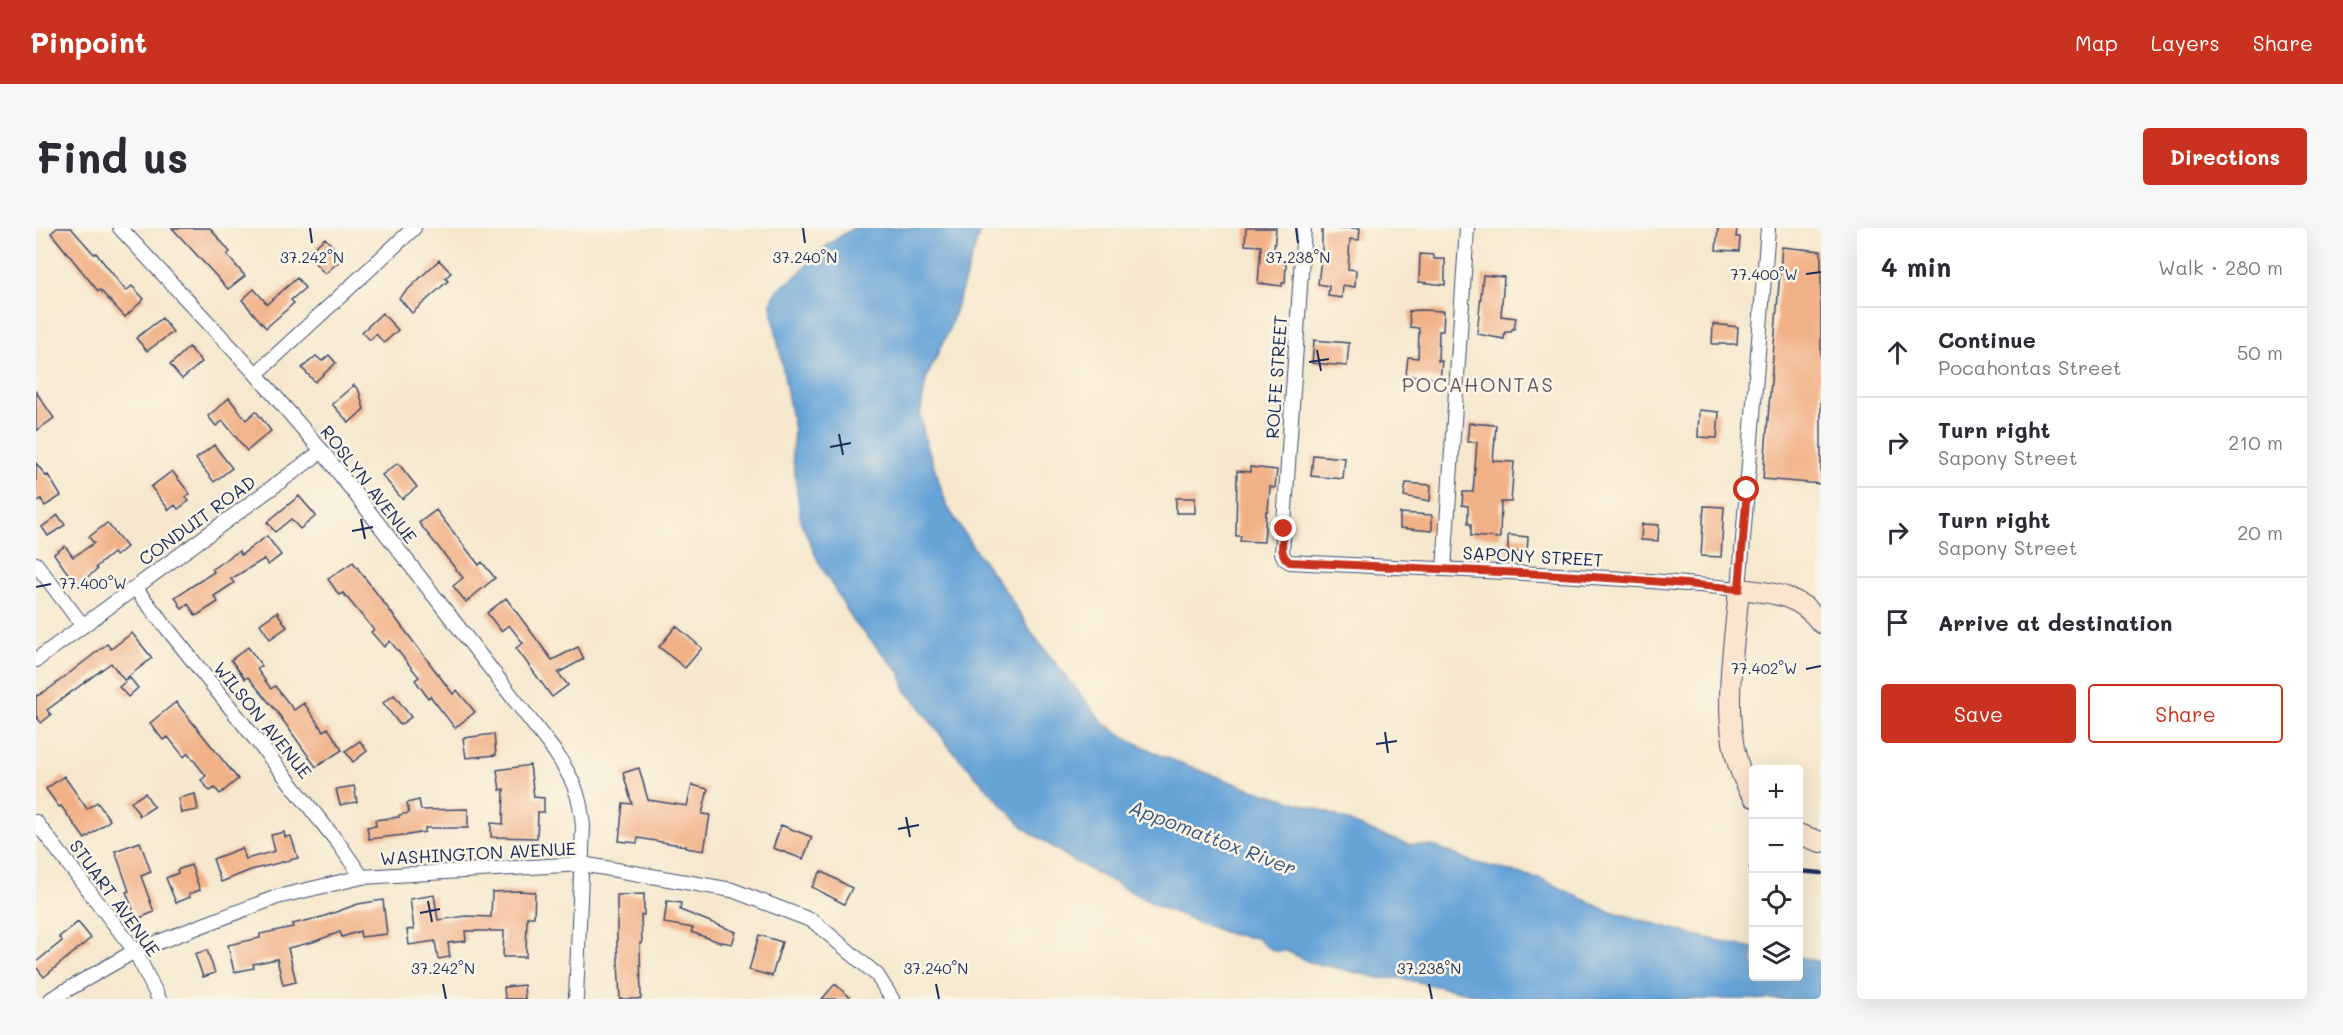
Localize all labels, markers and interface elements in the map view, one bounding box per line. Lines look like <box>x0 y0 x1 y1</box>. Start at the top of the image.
text: Pinpoint <box>30 24 147 60</box>
text: Map <box>2075 29 2118 56</box>
text: Layers <box>2151 29 2220 56</box>
text: Share <box>2253 29 2313 56</box>
button: Directions <box>2143 128 2307 185</box>
text: Find us <box>36 129 188 184</box>
text: 37.242°N <box>280 247 344 267</box>
text: 37.240°N <box>773 247 837 267</box>
text: 37.238°N <box>1266 247 1330 267</box>
text: 4 min <box>1881 250 1951 284</box>
text: Walk · 280 m <box>2158 254 2283 280</box>
text: 77.400°W <box>1730 264 1798 284</box>
street label: ROLFE STREET <box>1260 314 1292 440</box>
text: Continue <box>1938 325 2036 354</box>
icon: ahead <box>1881 336 1914 369</box>
text: 50 m <box>2237 339 2283 365</box>
text: Pocahontas Street <box>1938 354 2122 380</box>
district label: POCAHONTAS <box>1402 371 1554 397</box>
text: Turn right <box>1938 415 2050 444</box>
street label: ROSLYN AVENUE <box>315 420 423 548</box>
icon: right <box>1881 426 1914 459</box>
text: 210 m <box>2228 429 2283 455</box>
text: Sapony Street <box>1938 444 2078 470</box>
street label: CONDUIT ROAD <box>134 469 260 571</box>
route start <box>1733 476 1759 502</box>
text: Turn right <box>1938 505 2050 534</box>
route end <box>1270 515 1296 541</box>
icon: right <box>1881 516 1914 549</box>
text: 20 m <box>2237 519 2283 545</box>
text: Sapony Street <box>1938 534 2078 560</box>
street label: SAPONY STREET <box>1462 540 1604 572</box>
text: 77.400°W <box>59 573 127 593</box>
icon: arrive <box>1881 606 1914 639</box>
text: Arrive at destination <box>1938 608 2173 637</box>
street label: WILSON AVENUE <box>208 657 318 783</box>
text: 77.402°W <box>1731 658 1797 678</box>
button: Save <box>1881 684 2076 743</box>
button: Share <box>2088 684 2283 743</box>
map controls <box>1749 765 1803 981</box>
button: + <box>1749 765 1803 819</box>
water label: Appomattox River <box>1126 793 1300 881</box>
button: − <box>1749 819 1803 873</box>
street label: STUART AVENUE <box>64 835 166 961</box>
street label: WASHINGTON AVENUE <box>379 836 577 870</box>
button: locate <box>1749 873 1803 927</box>
button: layers <box>1749 927 1803 981</box>
text: 37.242°N <box>411 958 475 978</box>
text: 37.240°N <box>904 958 968 978</box>
text: 37.238°N <box>1397 958 1461 978</box>

